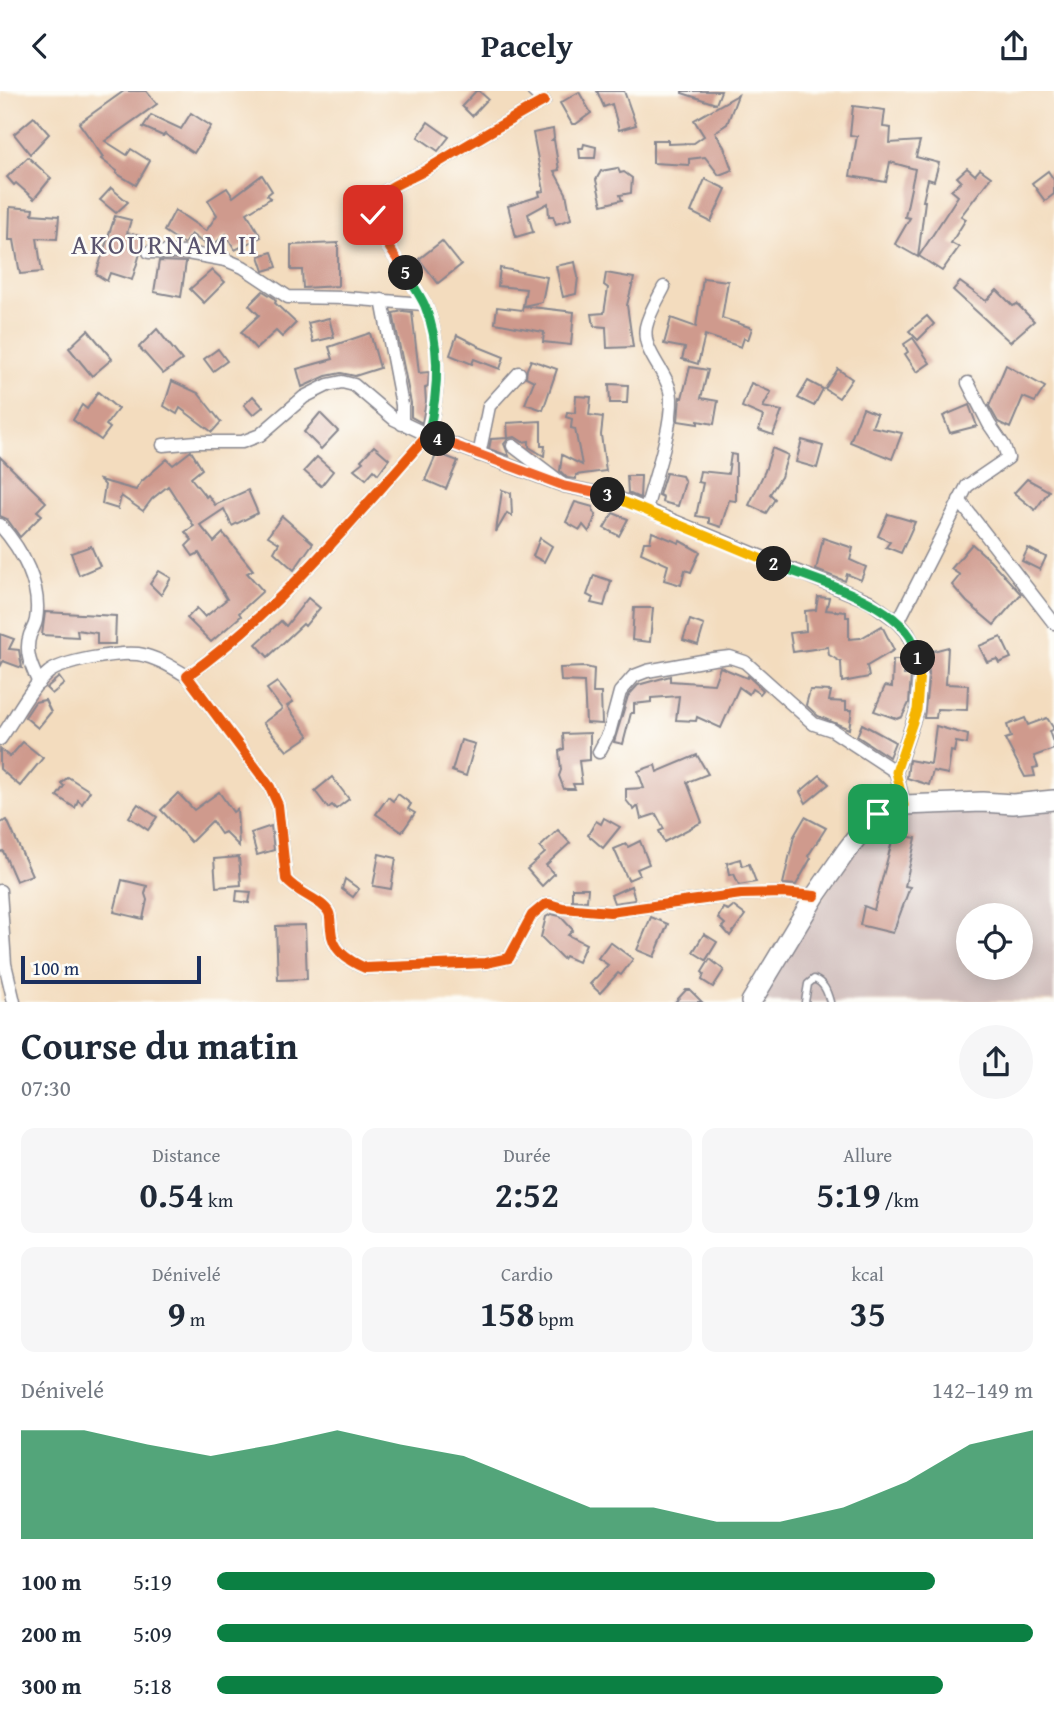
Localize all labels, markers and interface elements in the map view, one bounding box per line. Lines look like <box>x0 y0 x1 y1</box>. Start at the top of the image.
text: Pacely <box>481 22 573 69</box>
icon: back <box>21 27 59 65</box>
icon: share <box>995 27 1033 65</box>
pin <box>343 185 403 245</box>
icon: check <box>354 196 392 234</box>
district label: AKOURNAM II <box>71 223 259 264</box>
pin: 5 <box>388 255 424 291</box>
text: 5 <box>401 258 410 286</box>
pin: 4 <box>420 421 456 457</box>
text: 4 <box>433 424 442 452</box>
pin: 3 <box>590 477 626 513</box>
text: 3 <box>603 480 612 508</box>
pin: 2 <box>756 547 792 581</box>
text: 2 <box>769 549 778 577</box>
pin: 1 <box>900 641 936 675</box>
text: 1 <box>913 643 922 671</box>
pin <box>848 784 908 844</box>
icon: arrive <box>859 795 897 833</box>
map controls <box>956 903 1033 980</box>
button: locate <box>956 903 1033 980</box>
scale bar <box>21 953 201 984</box>
text: 100 m <box>32 954 79 982</box>
text: Course du matin <box>21 1017 298 1073</box>
button: share <box>959 1025 1033 1099</box>
text: 07:30 <box>21 1071 71 1104</box>
text: Distance <box>152 1141 220 1169</box>
text: Durée <box>503 1141 551 1169</box>
text: Allure <box>843 1141 892 1169</box>
text: 0.54 <box>140 1169 204 1220</box>
text: 2:52 <box>495 1169 559 1220</box>
text: 5:19 <box>816 1169 881 1220</box>
text: km <box>204 1186 233 1214</box>
text: /km <box>881 1186 919 1214</box>
text: Dénivelé <box>152 1260 221 1288</box>
text: Cardio <box>501 1260 553 1288</box>
text: kcal <box>851 1260 884 1288</box>
text: 9 <box>167 1288 186 1339</box>
text: 158 <box>480 1288 534 1339</box>
text: 35 <box>850 1288 886 1339</box>
text: m <box>186 1305 205 1333</box>
text: bpm <box>534 1305 574 1333</box>
text: Dénivelé <box>21 1373 104 1406</box>
text: 142–149 m <box>932 1373 1033 1406</box>
text: 100 m <box>21 1565 82 1598</box>
text: 5:19 <box>133 1565 172 1598</box>
text: 200 m <box>21 1617 82 1650</box>
text: 5:09 <box>133 1617 172 1650</box>
text: 300 m <box>21 1669 82 1702</box>
text: 5:18 <box>133 1669 172 1702</box>

